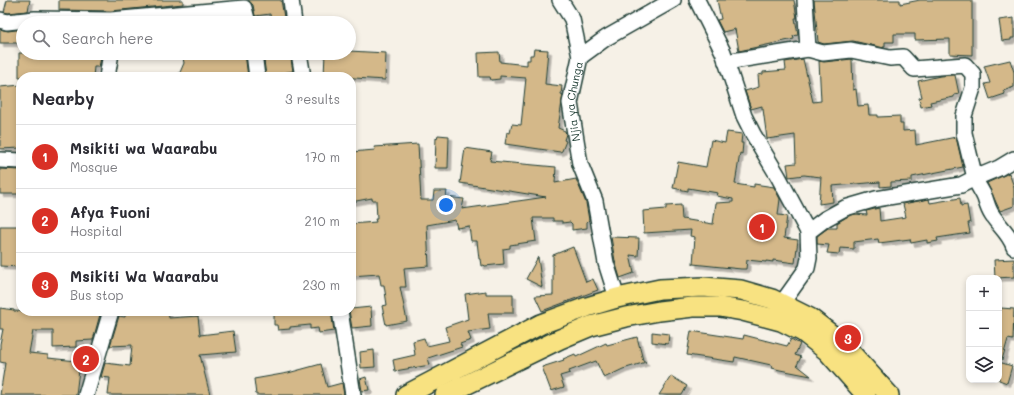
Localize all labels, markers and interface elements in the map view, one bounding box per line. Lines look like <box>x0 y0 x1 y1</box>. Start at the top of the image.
search box <box>16 16 356 60</box>
icon: search <box>30 27 52 49</box>
text: Search here <box>62 28 153 48</box>
street label: Njia ya Chunga <box>562 60 586 143</box>
text: Nearby <box>32 87 94 109</box>
text: 3 results <box>285 90 340 107</box>
text: Msikiti wa Waarabu <box>70 138 218 158</box>
text: 1 <box>42 148 48 165</box>
text: 170 m <box>304 148 340 165</box>
text: Mosque <box>70 158 118 175</box>
your location <box>436 195 456 215</box>
text: Afya Fuoni <box>70 202 151 222</box>
text: 2 <box>41 212 49 229</box>
text: 210 m <box>304 212 340 229</box>
pin: 1 <box>749 212 775 242</box>
text: Hospital <box>70 222 122 239</box>
text: Msikiti Wa Waarabu <box>70 266 219 286</box>
map controls <box>966 275 1002 383</box>
button: + <box>966 275 1002 311</box>
text: 3 <box>41 276 49 293</box>
text: 230 m <box>303 276 340 293</box>
text: Bus stop <box>70 286 123 303</box>
button: − <box>966 311 1002 347</box>
pin: 3 <box>835 323 861 353</box>
pin: 2 <box>73 344 99 374</box>
button: layers <box>966 347 1002 383</box>

